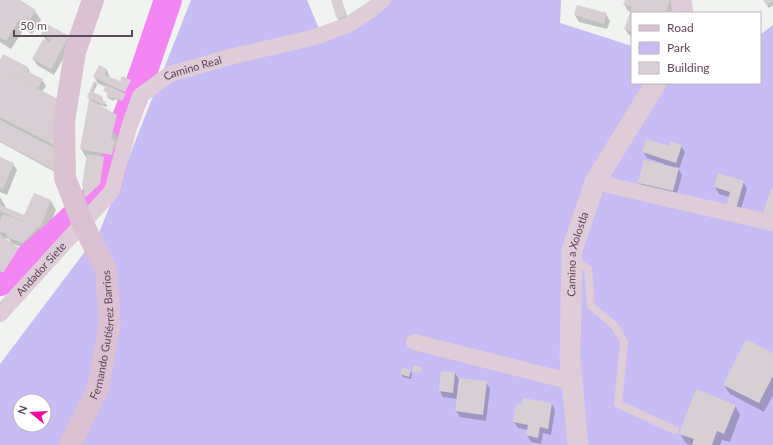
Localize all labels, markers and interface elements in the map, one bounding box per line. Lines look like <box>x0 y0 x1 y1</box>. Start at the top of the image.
scale bar <box>14 12 132 38</box>
legend <box>631 12 761 84</box>
text: 50 m <box>20 18 47 33</box>
text: Road <box>667 20 694 35</box>
text: Park <box>667 40 691 55</box>
street label: Camino Real <box>160 53 223 83</box>
text: Building <box>667 60 710 75</box>
street label: Camino a Xolostla <box>564 210 590 297</box>
street label: Andador Siete <box>13 239 69 298</box>
street label: Fernando Gutiérrez Barrios <box>86 270 116 401</box>
north arrow <box>12 393 52 433</box>
text: N <box>15 404 30 416</box>

